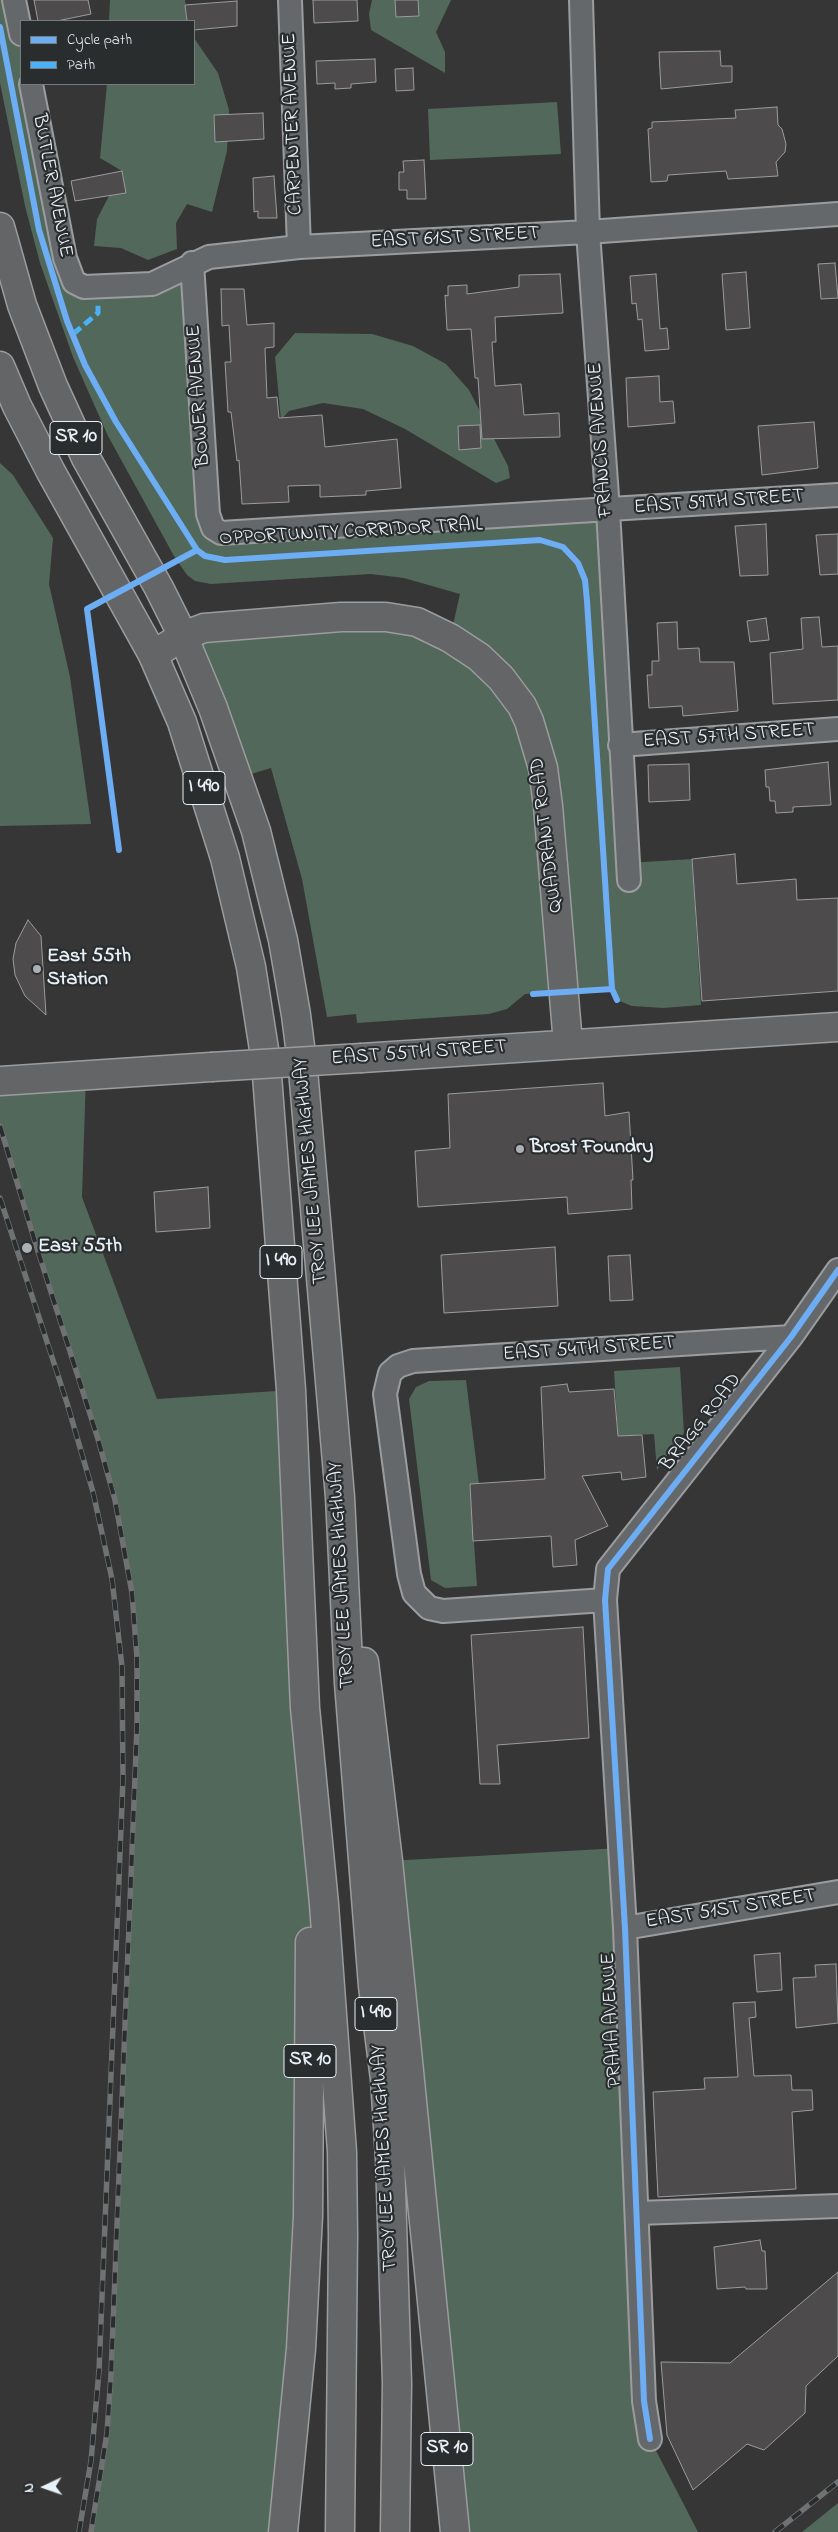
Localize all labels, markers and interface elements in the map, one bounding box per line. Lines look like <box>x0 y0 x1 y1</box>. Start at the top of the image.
legend <box>20 20 195 85</box>
text: Cycle path <box>67 29 132 51</box>
street label: CARPENTER AVENUE <box>279 33 309 215</box>
text: Path <box>67 54 95 76</box>
street label: BUTLER AVENUE <box>25 112 77 260</box>
street label: EAST 61ST STREET <box>370 223 540 255</box>
street label: BOWER AVENUE <box>183 324 217 468</box>
street label: FRANCIS AVENUE <box>585 362 619 518</box>
road number: SR 10 <box>50 422 102 454</box>
street label: EAST 59TH STREET <box>633 485 805 521</box>
street label: OPPORTUNITY CORRIDOR TRAIL <box>219 514 483 552</box>
street label: EAST 57TH STREET <box>642 719 816 755</box>
street label: QUADRANT ROAD <box>527 756 569 914</box>
road number: I 490 <box>183 771 225 804</box>
place label: East 55th Station <box>47 946 131 993</box>
marker: East 55th Station <box>31 963 43 975</box>
street label: EAST 55TH STREET <box>330 1036 508 1072</box>
street label: TROY LEE JAMES HIGHWAY <box>290 1057 334 1285</box>
place label: Brost Foundry <box>530 1137 653 1161</box>
marker: Brost Foundry <box>514 1143 526 1155</box>
place label: East 55th <box>38 1236 122 1260</box>
marker: East 55th <box>20 1241 34 1255</box>
road number: I 490 <box>260 1246 302 1278</box>
street label: EAST 54TH STREET <box>502 1332 676 1368</box>
street label: BRAGG ROAD <box>656 1369 748 1477</box>
street label: TROY LEE JAMES HIGHWAY <box>325 1461 361 1689</box>
street label: EAST 51ST STREET <box>644 1885 818 1935</box>
street label: PRAHA AVENUE <box>597 1952 629 2088</box>
road number: I 490 <box>355 1998 397 2030</box>
road number: SR 10 <box>284 2044 336 2078</box>
street label: TROY LEE JAMES HIGHWAY <box>368 2044 404 2272</box>
road number: SR 10 <box>421 2432 473 2466</box>
north arrow <box>20 2462 70 2512</box>
text: N <box>19 2483 40 2493</box>

